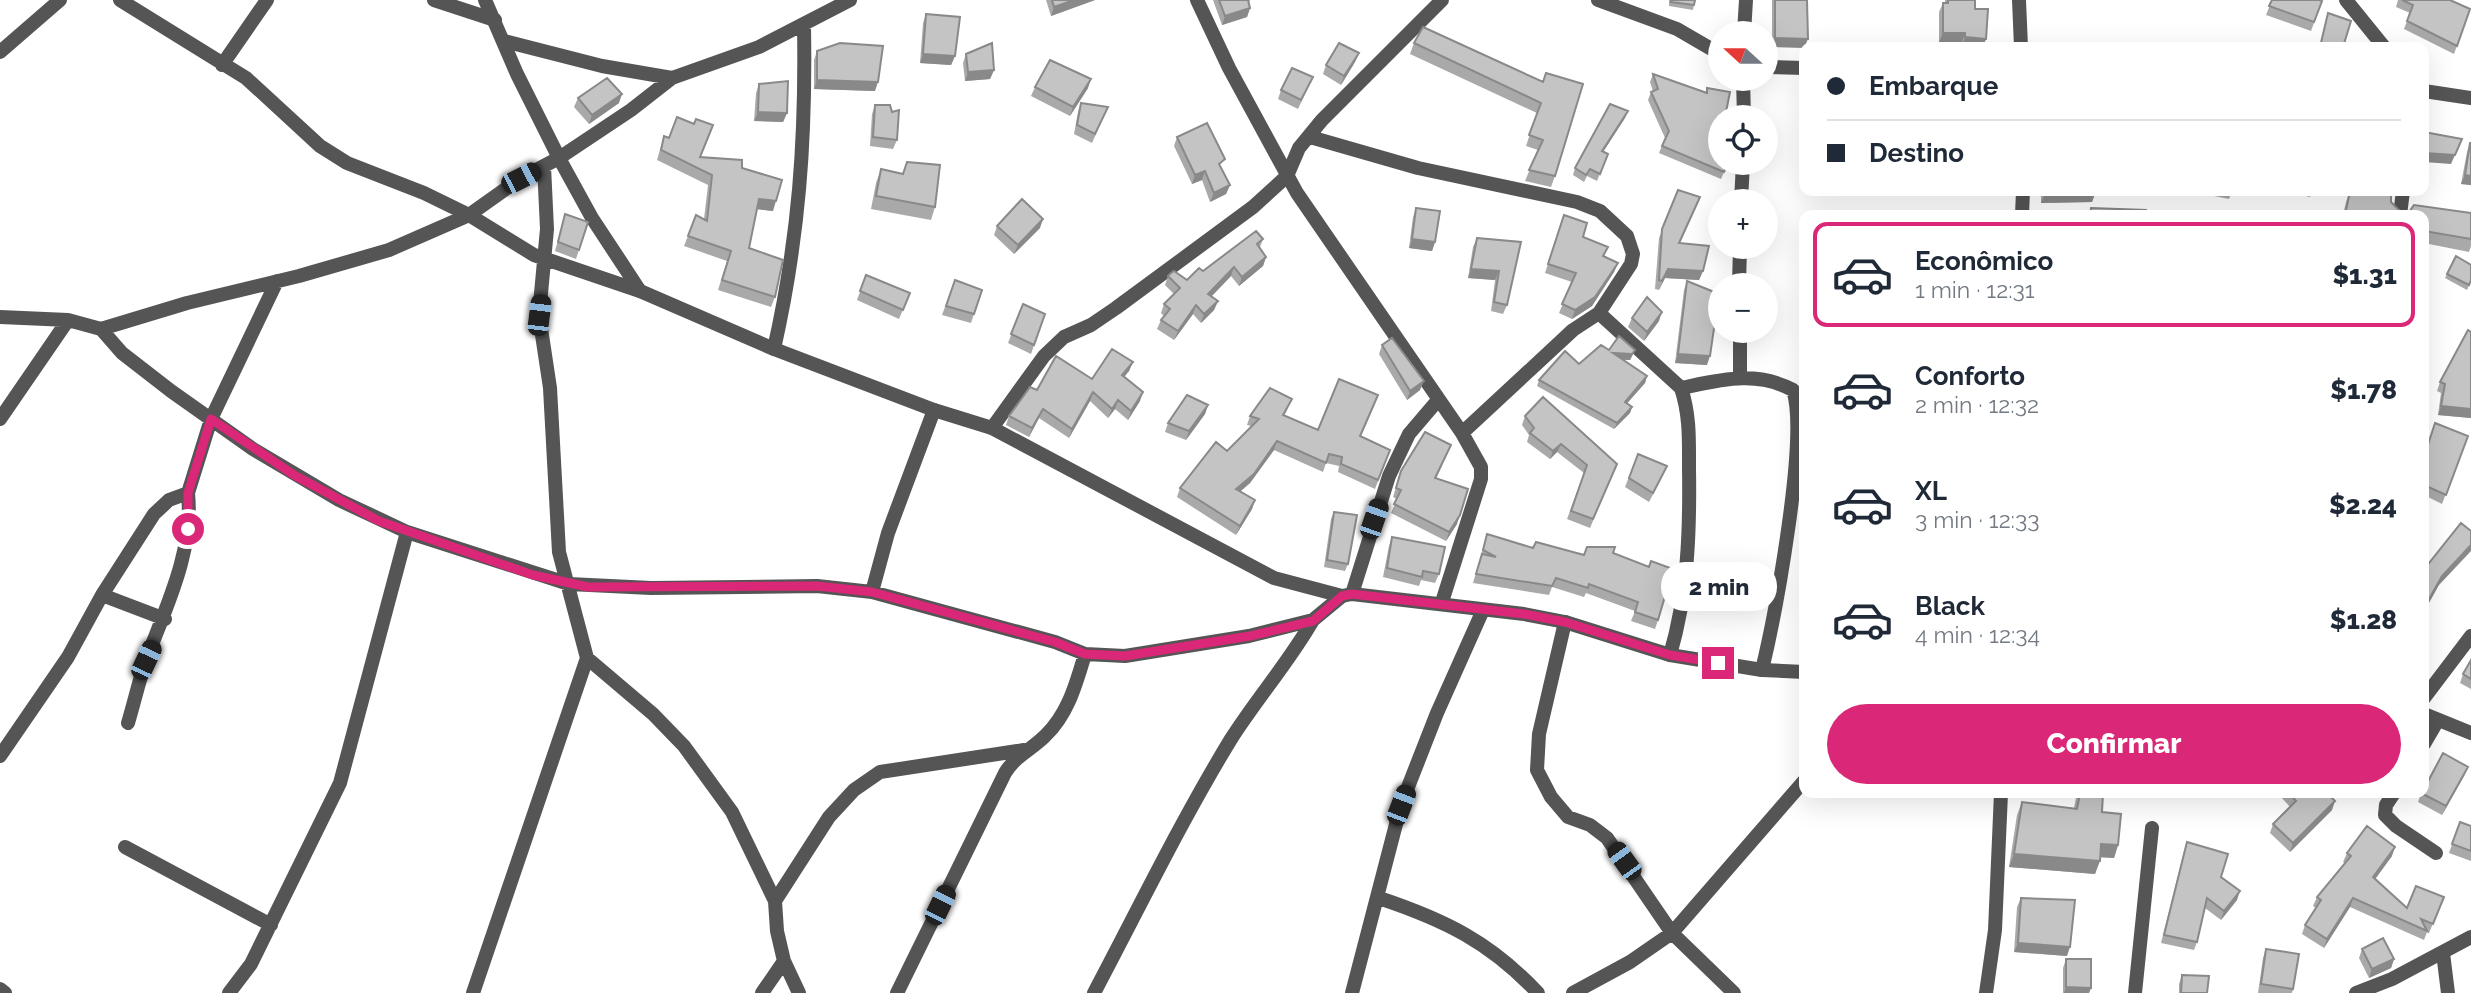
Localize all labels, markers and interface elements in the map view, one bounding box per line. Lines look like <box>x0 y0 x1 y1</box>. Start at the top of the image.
north arrow <box>1708 21 1778 91</box>
map controls <box>1708 21 1778 343</box>
text: Embarque <box>1869 71 1998 101</box>
button: locate <box>1708 105 1778 175</box>
text: Destino <box>1869 138 1964 168</box>
car <box>498 159 545 197</box>
button: + <box>1708 189 1778 259</box>
icon: car <box>1831 243 1894 306</box>
text: Econômico <box>1915 246 2053 276</box>
text: $1.31 <box>2332 260 2397 290</box>
button: − <box>1708 273 1778 343</box>
text: 1 min · 12:31 <box>1915 276 2035 303</box>
car <box>527 293 552 337</box>
icon: car <box>1831 358 1894 421</box>
text: Conforto <box>1915 361 2025 391</box>
text: $1.78 <box>2330 375 2397 405</box>
text: 2 min · 12:32 <box>1915 391 2039 418</box>
icon: car <box>1831 473 1894 536</box>
text: XL <box>1915 476 1947 506</box>
text: $2.24 <box>2329 490 2397 520</box>
car <box>1358 496 1391 542</box>
text: 3 min · 12:33 <box>1915 506 2040 533</box>
route start <box>172 513 204 545</box>
callout: 2 min <box>1660 562 1776 610</box>
text: 2 min <box>1689 573 1749 600</box>
icon: car <box>1831 588 1894 651</box>
text: Black <box>1915 591 1985 621</box>
text: $1.28 <box>2330 605 2397 635</box>
text: 4 min · 12:34 <box>1915 621 2040 648</box>
car <box>128 637 165 683</box>
route end <box>1702 647 1734 679</box>
button: Confirmar <box>1827 704 2401 784</box>
car <box>1384 782 1419 828</box>
car <box>1604 838 1645 884</box>
car <box>922 882 959 928</box>

